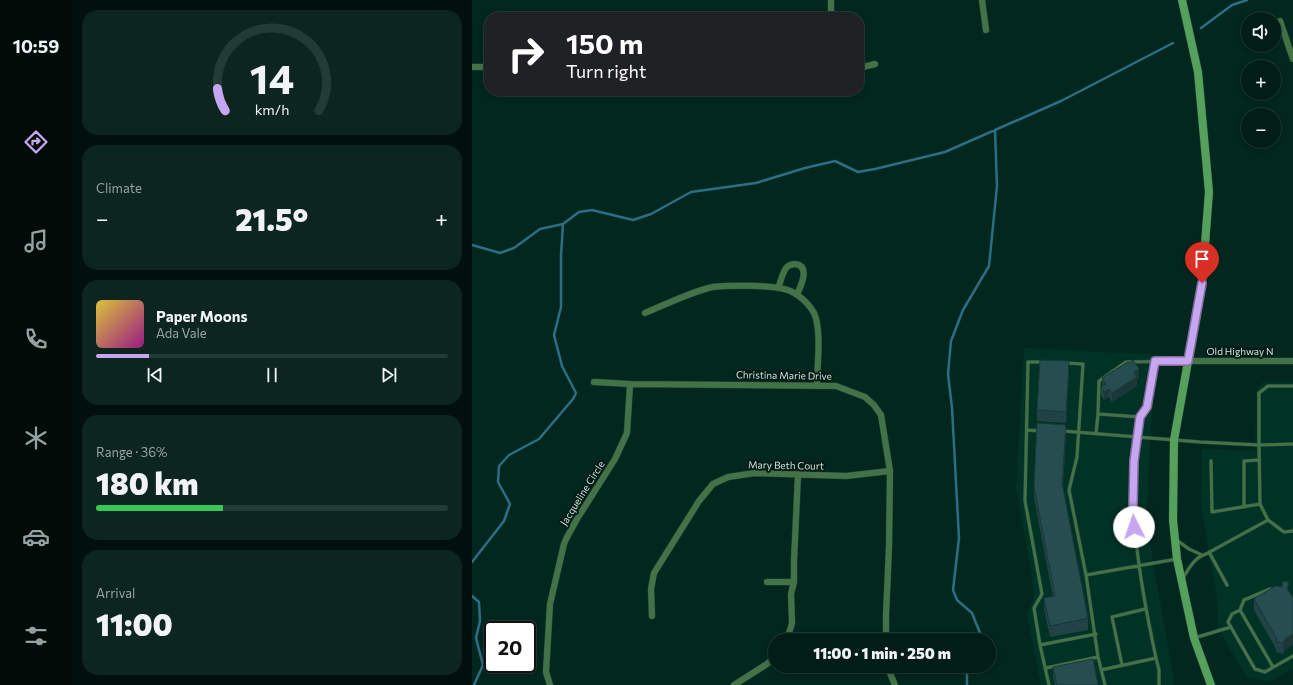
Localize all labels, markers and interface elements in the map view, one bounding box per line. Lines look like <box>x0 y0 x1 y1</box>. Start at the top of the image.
map controls <box>1241 12 1281 148</box>
button: sound <box>1241 12 1281 52</box>
text: 150 m <box>566 26 643 60</box>
icon: right <box>500 28 552 80</box>
text: 10:59 <box>13 35 59 57</box>
text: 14 <box>250 51 294 102</box>
text: Turn right <box>566 60 646 82</box>
button: + <box>1241 60 1281 100</box>
text: km/h <box>255 99 289 117</box>
button: − <box>1241 108 1281 148</box>
icon: directions <box>22 128 50 156</box>
text: Climate <box>96 180 142 196</box>
text: 21.5° <box>235 200 308 237</box>
text: − <box>96 205 109 232</box>
text: + <box>435 205 448 232</box>
icon: music <box>22 227 50 255</box>
pin <box>1185 242 1219 283</box>
icon: arrive <box>1191 248 1213 270</box>
text: Paper Moons <box>156 307 247 325</box>
icon: phone <box>22 325 50 353</box>
text: Ada Vale <box>156 325 207 341</box>
street label: Old Highway N <box>1206 345 1274 357</box>
icon: previous <box>144 364 166 386</box>
icon: pause <box>261 364 283 386</box>
icon: next <box>378 364 400 386</box>
street label: Christina Marie Drive <box>736 368 832 382</box>
icon: climate <box>22 424 50 452</box>
text: Range · 36% <box>96 444 168 460</box>
street label: Mary Beth Court <box>748 458 824 472</box>
street label: Jacqueline Circle <box>557 459 607 527</box>
text: 180 km <box>96 464 199 501</box>
position arrow <box>1113 506 1155 548</box>
icon: car <box>22 523 50 551</box>
text: Arrival <box>96 585 135 601</box>
text: 11:00 <box>96 605 173 642</box>
speed limit sign: 20 <box>484 621 536 673</box>
icon: filters <box>22 622 50 650</box>
text: 11:00 · 1 min · 250 m <box>813 644 951 662</box>

